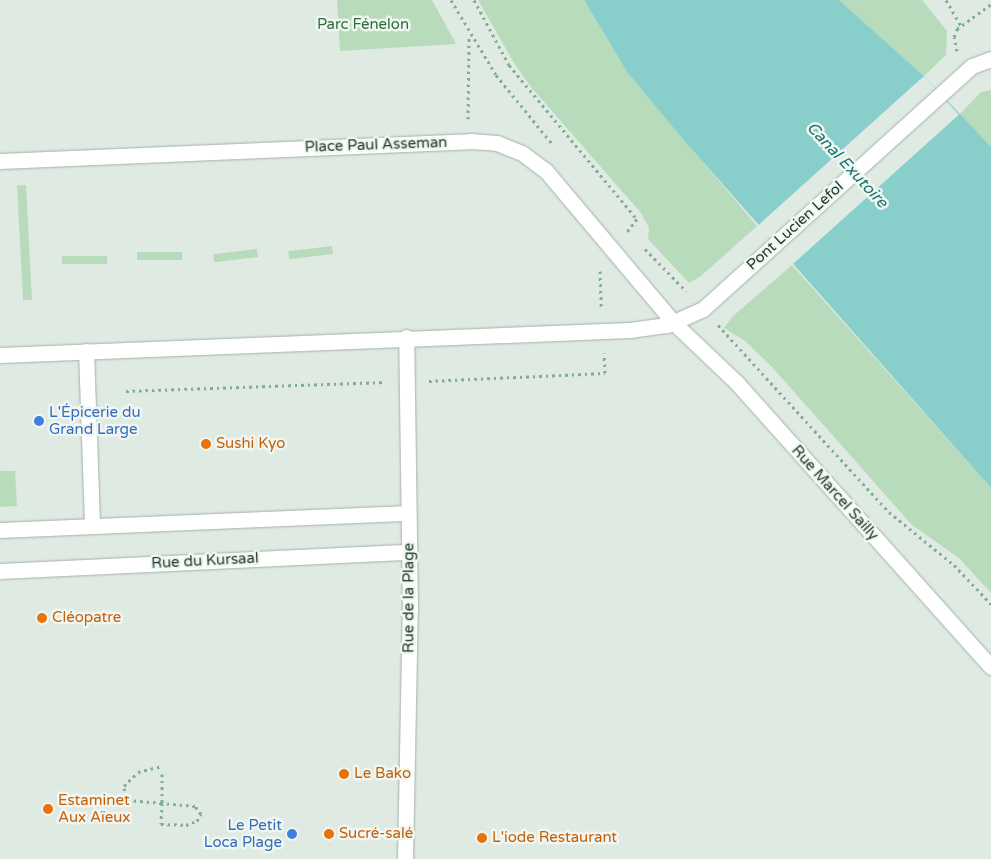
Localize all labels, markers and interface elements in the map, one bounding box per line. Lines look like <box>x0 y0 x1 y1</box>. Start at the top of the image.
park label: Parc Fénelon <box>317 16 409 34</box>
water label: Canal Exutoire <box>802 118 892 212</box>
street label: Place Paul Asseman <box>304 134 448 156</box>
street label: Pont Lucien Lefol <box>743 178 847 274</box>
place label: L'Épicerie du Grand Large <box>49 403 141 438</box>
marker: L'Épicerie du Grand Large <box>33 415 45 427</box>
place label: Sushi Kyo <box>216 435 285 453</box>
marker: Sushi Kyo <box>200 438 212 450</box>
street label: Rue Marcel Sailly <box>788 442 882 544</box>
street label: Rue de la Plage <box>400 543 418 653</box>
street label: Rue du Kursaal <box>151 549 259 573</box>
place label: Cléopatre <box>52 609 121 627</box>
marker: Cléopatre <box>36 612 48 624</box>
place label: Le Bako <box>354 765 411 783</box>
marker: Le Bako <box>338 768 350 780</box>
place label: Estaminet Aux Aïeux <box>58 791 130 826</box>
marker: Estaminet Aux Aïeux <box>42 803 54 815</box>
place label: Le Petit Loca Plage <box>204 816 282 851</box>
place label: Sucré-salé <box>339 825 413 843</box>
marker: Le Petit Loca Plage <box>286 828 298 840</box>
marker: Sucré-salé <box>323 828 335 840</box>
place label: L'iode Restaurant <box>492 829 617 847</box>
marker: L'iode Restaurant <box>476 832 488 844</box>

